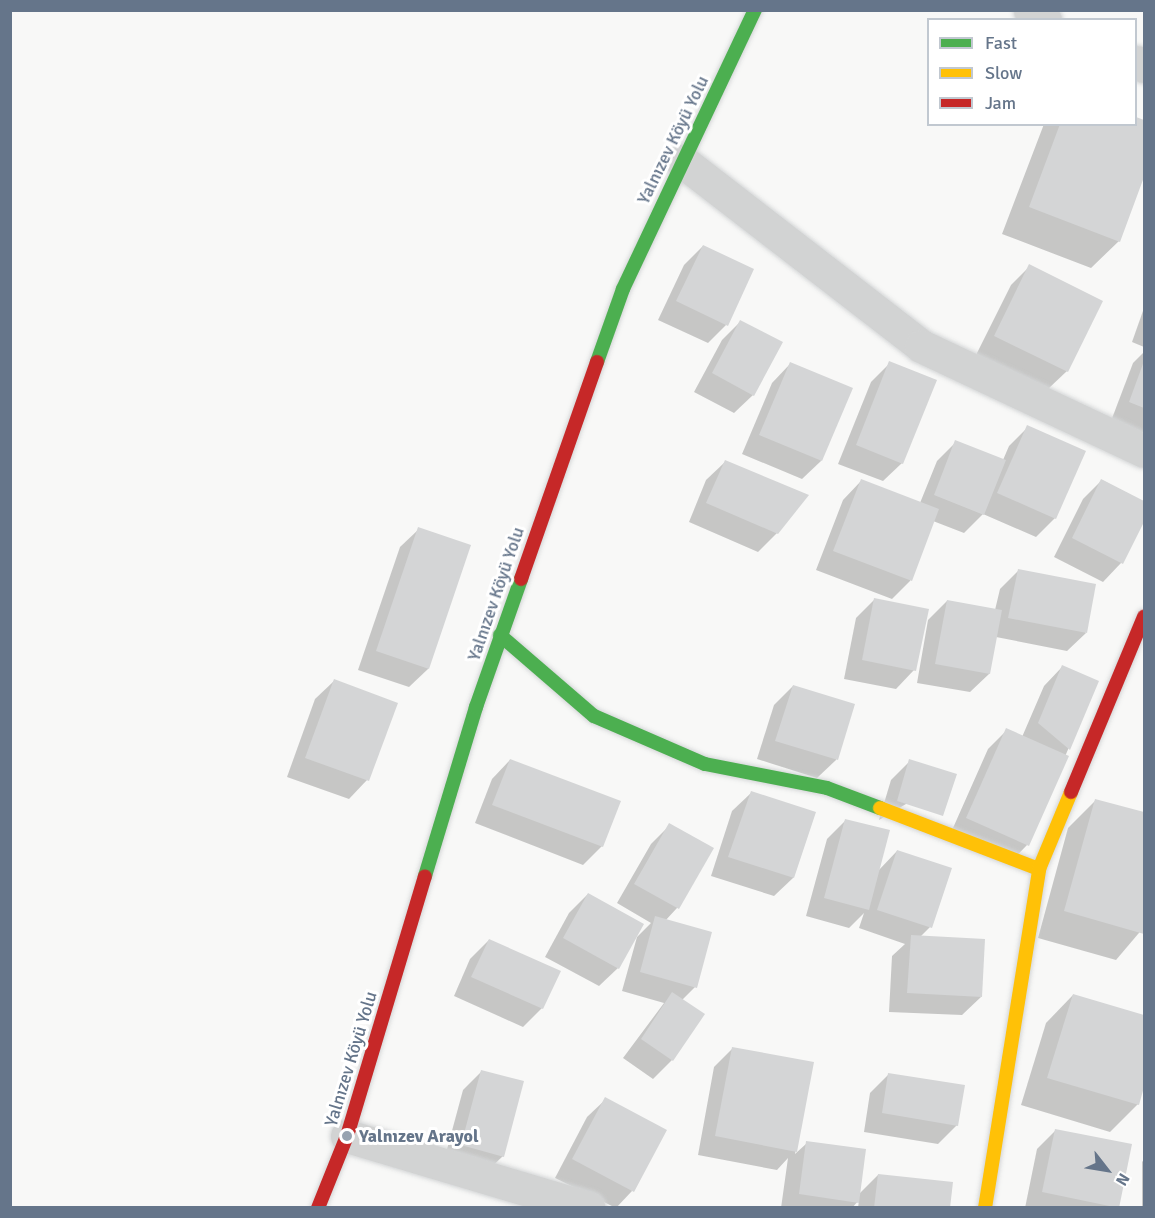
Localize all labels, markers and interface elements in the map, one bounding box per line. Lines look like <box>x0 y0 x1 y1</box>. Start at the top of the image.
legend <box>927 18 1137 126</box>
text: Fast <box>985 32 1017 54</box>
text: Slow <box>985 62 1022 84</box>
street label: Yalnızev Köyü Yolu <box>633 72 713 208</box>
text: Jam <box>985 92 1016 114</box>
street label: Yalnızev Köyü Yolu <box>463 524 529 664</box>
street label: Yalnızev Köyü Yolu <box>320 989 382 1129</box>
place label: Yalnızev Arayol <box>359 1125 479 1147</box>
marker: Yalnızev Arayol <box>340 1129 354 1143</box>
north arrow <box>1077 1140 1137 1200</box>
text: N <box>1111 1169 1134 1189</box>

